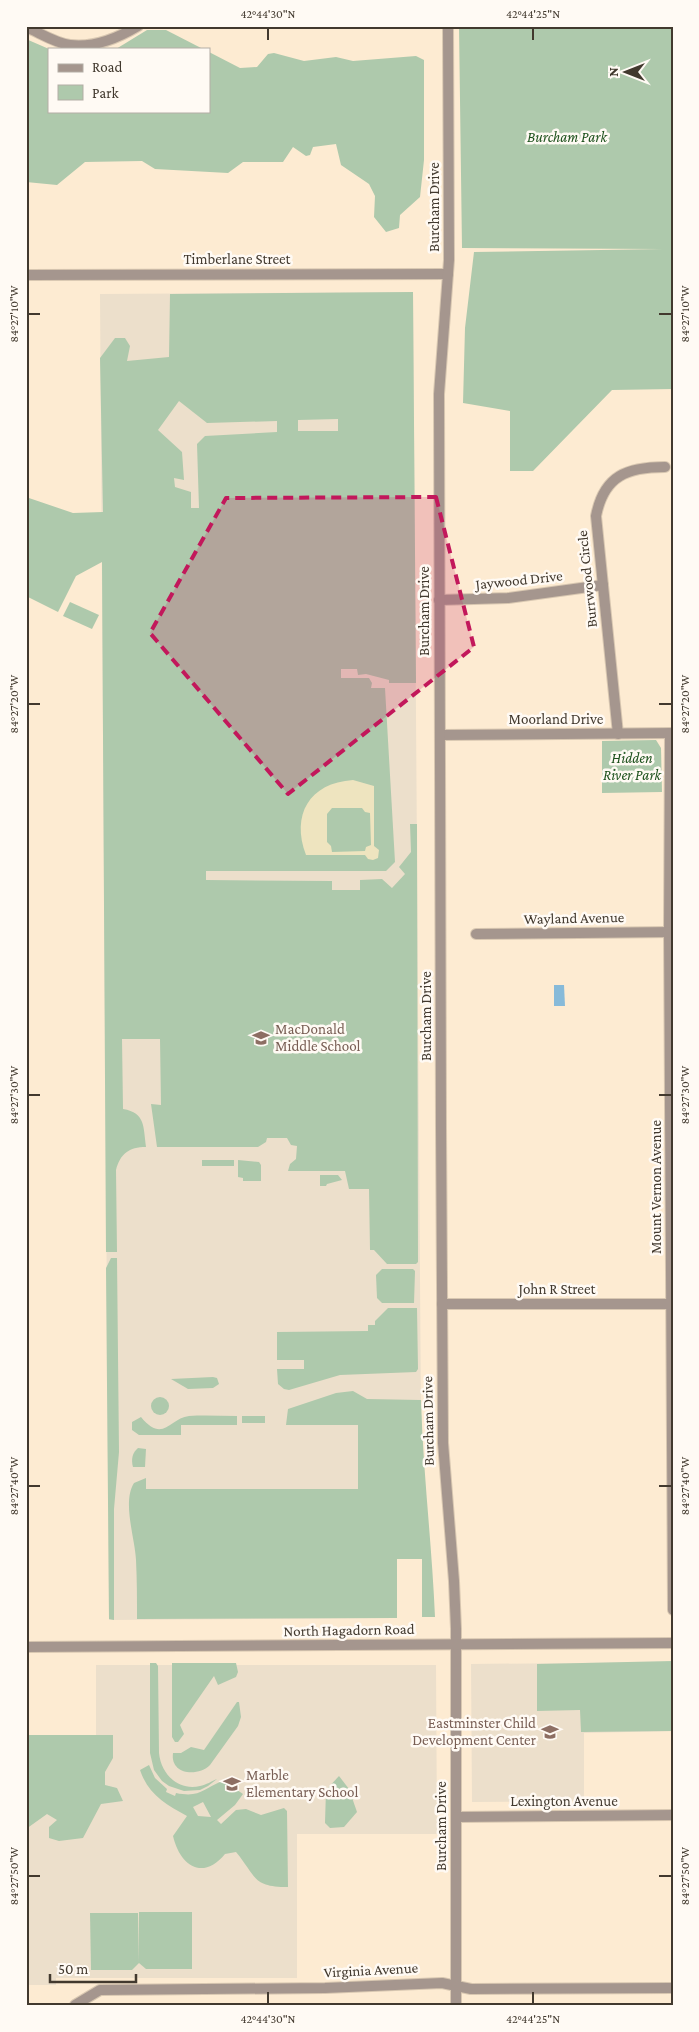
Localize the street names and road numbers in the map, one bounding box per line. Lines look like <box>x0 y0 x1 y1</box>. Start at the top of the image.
street label: Burcham Drive <box>426 162 442 252</box>
street label: Timberlane Street <box>183 251 292 267</box>
street label: Burrwood Circle <box>574 529 600 628</box>
street label: Burcham Drive <box>416 566 432 656</box>
street label: Jaywood Drive <box>473 567 564 594</box>
street label: Moorland Drive <box>509 711 604 727</box>
street label: Wayland Avenue <box>524 909 625 928</box>
street label: Burcham Drive <box>418 971 434 1061</box>
street label: Mount Vernon Avenue <box>648 1120 664 1254</box>
street label: John R Street <box>516 1281 597 1298</box>
street label: Burcham Drive <box>419 1376 437 1466</box>
street label: North Hagadorn Road <box>283 1621 415 1640</box>
street label: Burcham Drive <box>433 1781 449 1871</box>
street label: Lexington Avenue <box>510 1793 618 1810</box>
street label: Virginia Avenue <box>323 1960 419 1981</box>

